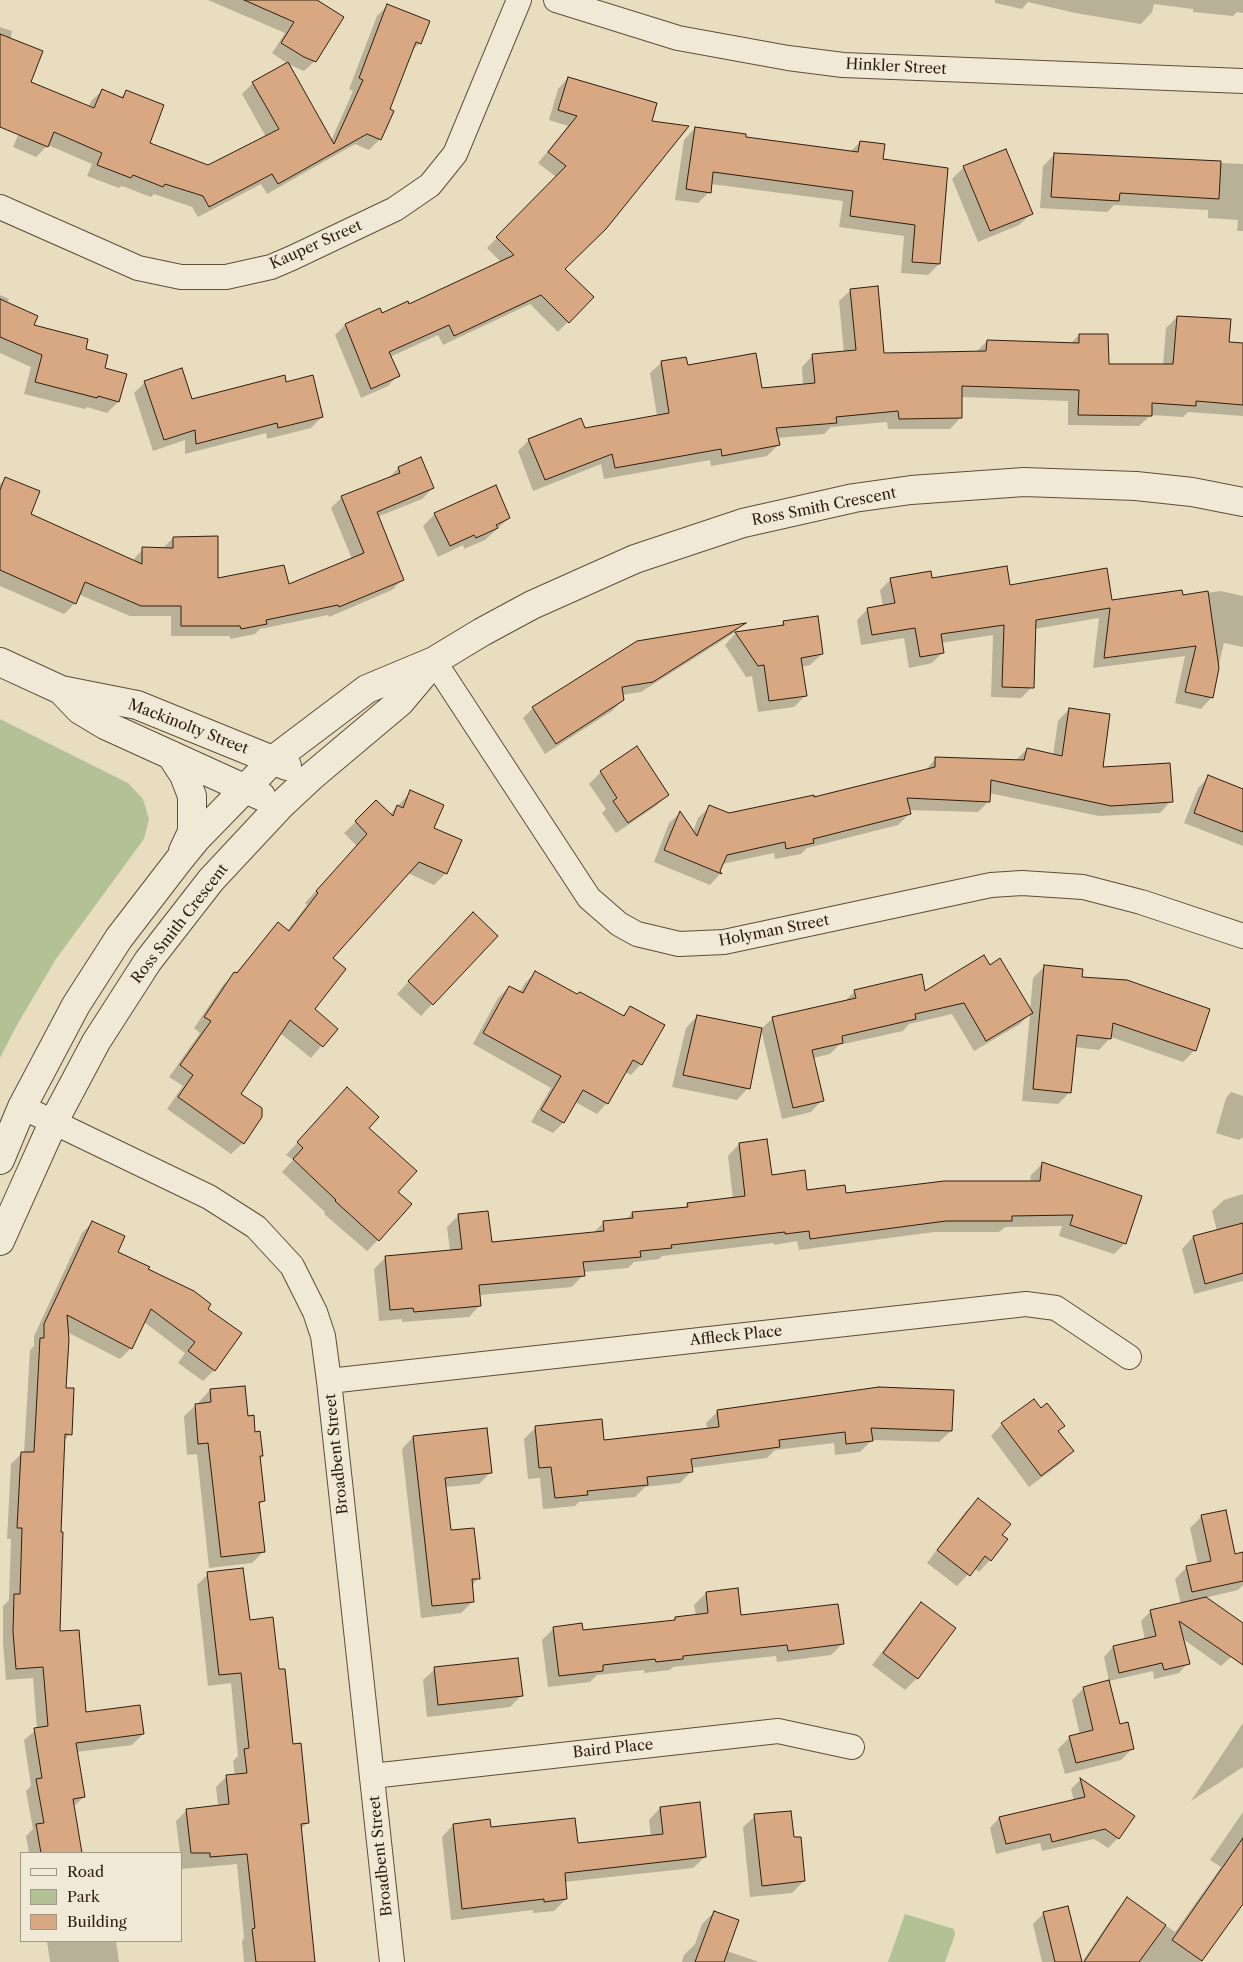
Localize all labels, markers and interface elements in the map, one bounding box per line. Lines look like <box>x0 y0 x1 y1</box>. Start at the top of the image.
street label: Hinkler Street <box>845 55 947 79</box>
street label: Kauper Street <box>267 217 365 273</box>
street label: Ross Smith Crescent <box>750 484 898 530</box>
street label: Mackinolty Street <box>125 696 251 758</box>
street label: Ross Smith Crescent <box>128 861 232 987</box>
street label: Holyman Street <box>717 911 831 951</box>
street label: Affleck Place <box>689 1322 783 1350</box>
street label: Broadbent Street <box>322 1393 352 1515</box>
street label: Baird Place <box>572 1736 654 1762</box>
street label: Broadbent Street <box>366 1795 396 1917</box>
legend <box>20 1852 182 1942</box>
text: Road <box>67 1862 104 1881</box>
text: Park <box>67 1887 100 1906</box>
text: Building <box>67 1912 127 1931</box>

